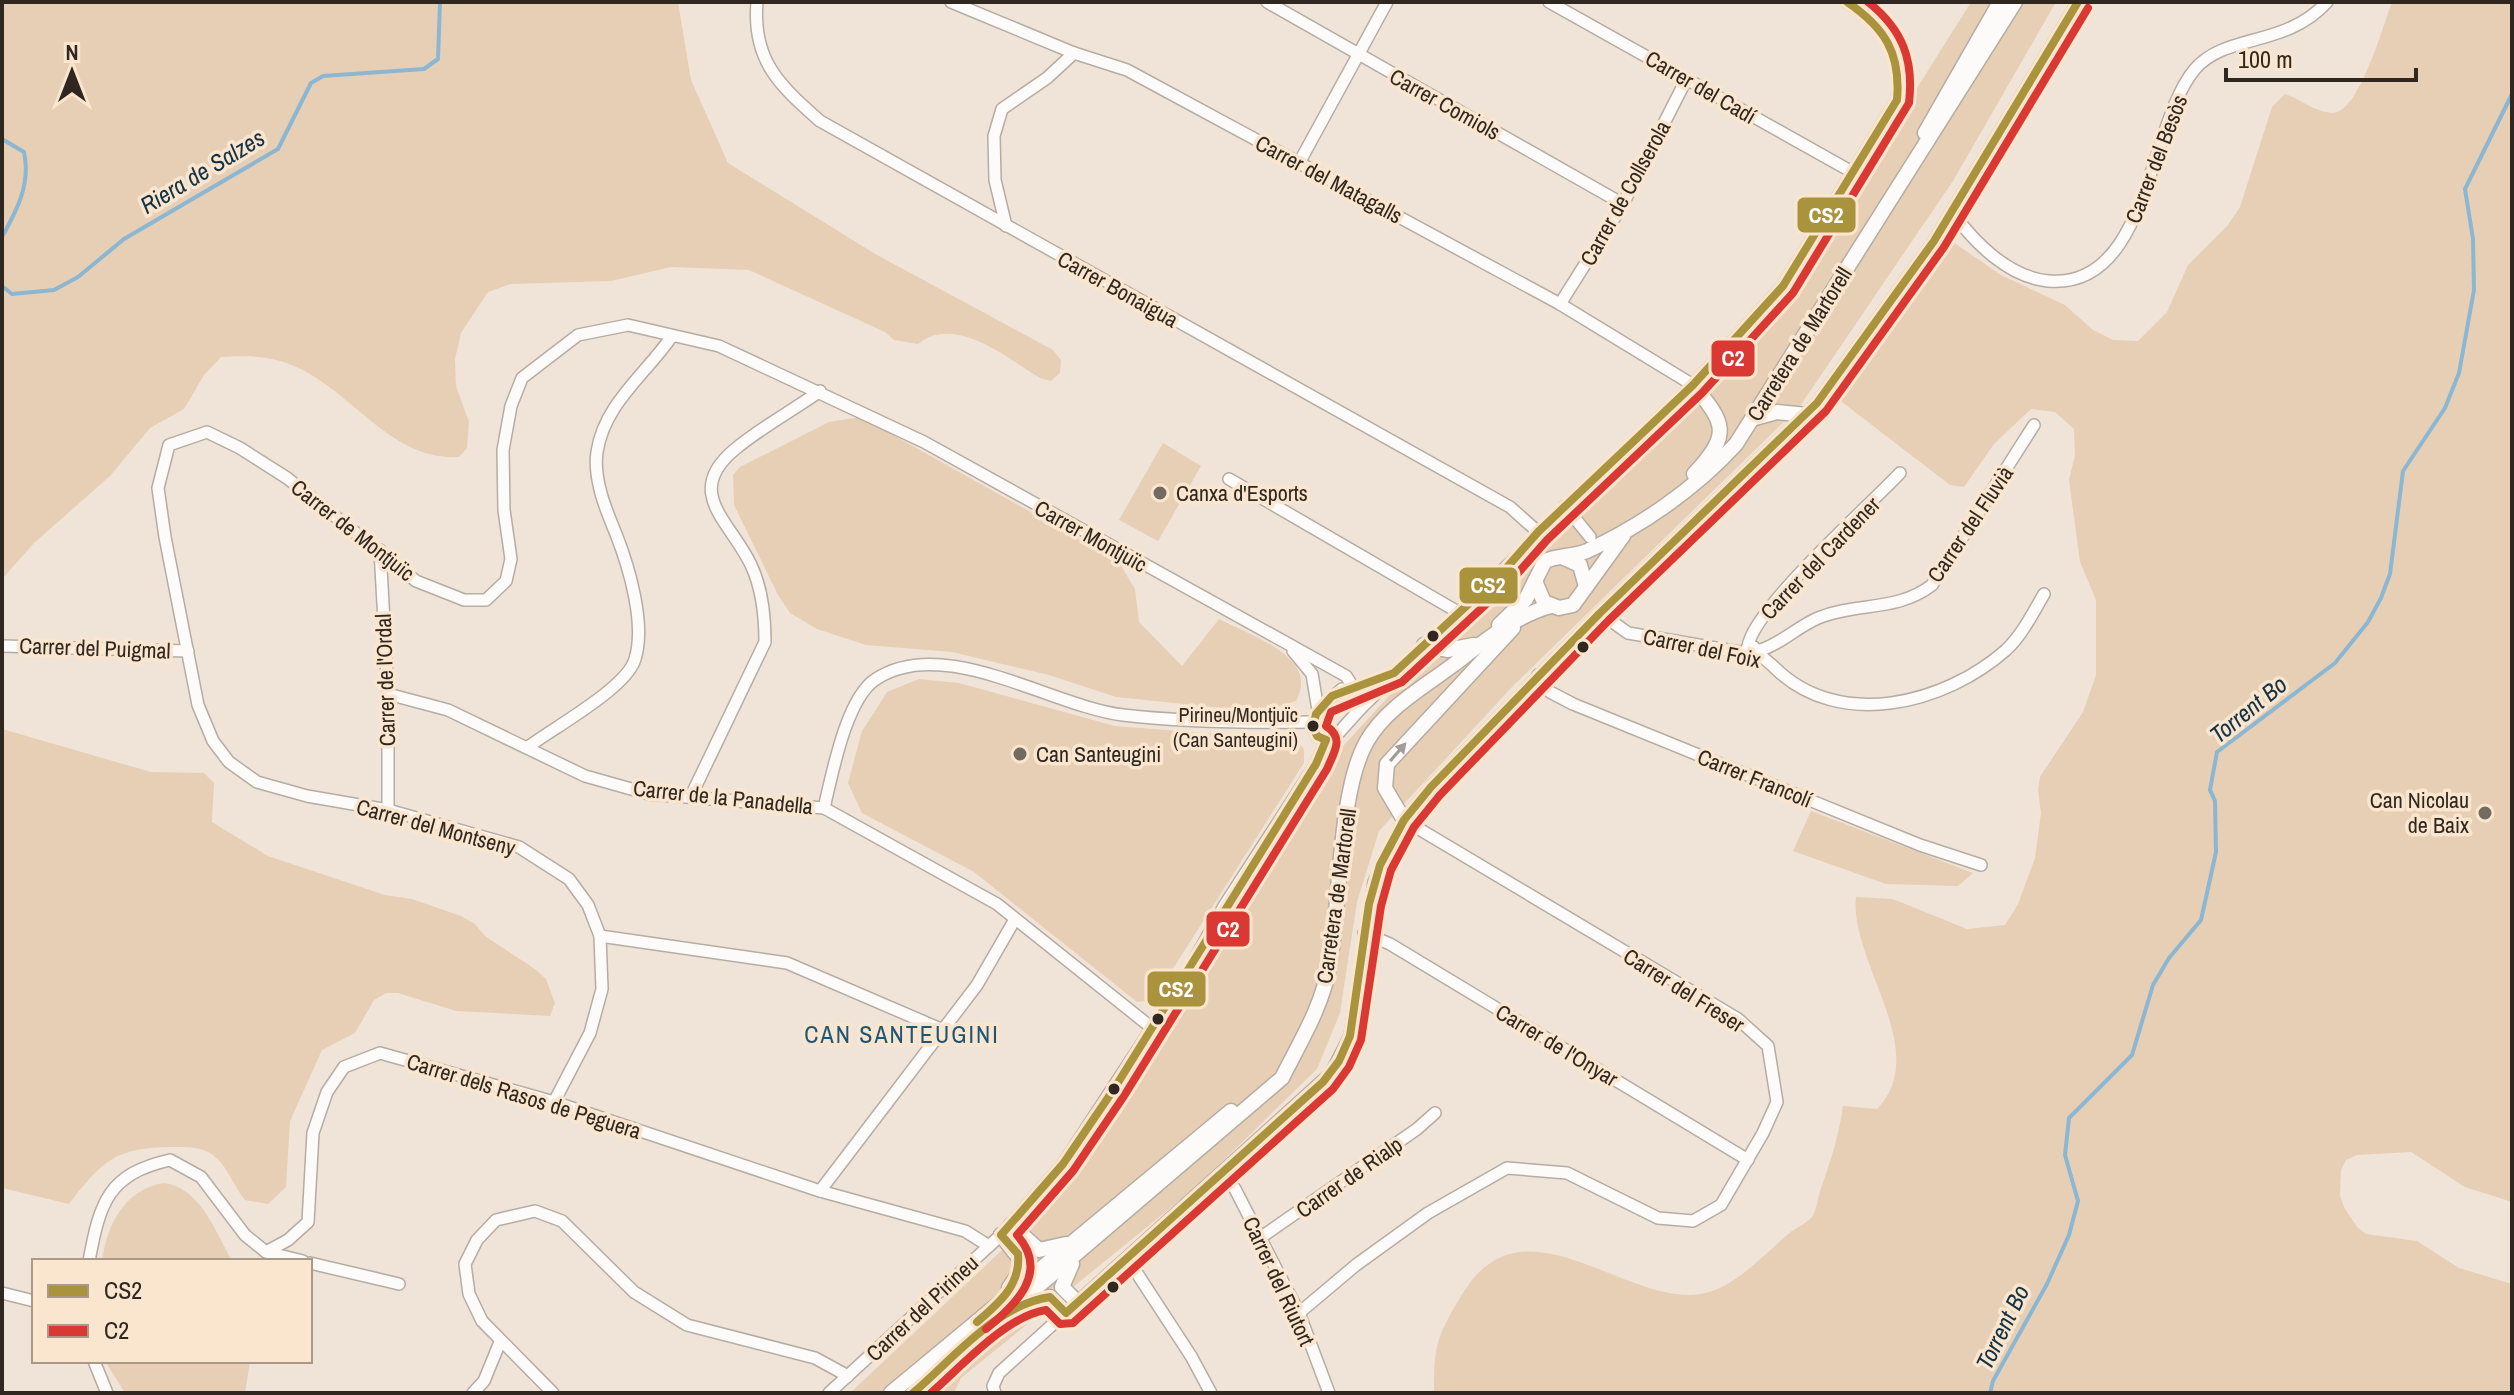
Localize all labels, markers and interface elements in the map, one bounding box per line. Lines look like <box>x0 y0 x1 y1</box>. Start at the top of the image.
north arrow <box>32 32 112 112</box>
scale bar <box>2226 32 2416 82</box>
text: N <box>65 37 79 67</box>
street label: Carrer del Cadí <box>1640 43 1763 131</box>
text: 100 m <box>2238 43 2293 75</box>
street label: Carrer Comiols <box>1384 61 1506 147</box>
street label: Carrer del Besòs <box>2118 90 2194 228</box>
street label: Carrer de Collserola <box>1573 115 1677 271</box>
water label: Riera de Salzes <box>134 121 270 221</box>
street label: Carrer del Matagalls <box>1250 128 1408 230</box>
line badge: CS2 <box>1796 196 1857 234</box>
text: CS2 <box>1808 200 1844 230</box>
street label: Carrer Bonaigua <box>1052 244 1184 334</box>
street label: Carretera de Martorell <box>1740 261 1858 427</box>
line badge: C2 <box>1710 339 1756 378</box>
text: C2 <box>1721 343 1745 373</box>
street label: Carrer del Fluvià <box>1920 460 2020 588</box>
street label: Carrer de Montjuïc <box>285 472 421 588</box>
place label: Canxa d'Esports <box>1176 478 1308 508</box>
marker: Canxa d'Esports <box>1151 484 1169 502</box>
street label: Carrer del Cardener <box>1753 490 1887 626</box>
street label: Carrer Montjuïc <box>1029 493 1153 579</box>
line badge: CS2 <box>1458 566 1519 605</box>
text: CS2 <box>1470 570 1506 600</box>
street label: Carrer de l'Ordal <box>368 613 402 747</box>
street label: Carrer del Foix <box>1640 621 1764 675</box>
unlabelled marker <box>1425 628 1441 644</box>
street label: Carrer del Puigmal <box>19 630 171 666</box>
unlabelled marker <box>1575 639 1591 655</box>
water label: Torrent Bo <box>2203 668 2293 750</box>
place label: Pirineu/Montjuïc (Can Santeugini) <box>1173 701 1298 753</box>
marker: Pirineu/Montjuïc (Can Santeugini) <box>1305 718 1321 734</box>
place label: Can Santeugini <box>1036 739 1161 769</box>
street label: Carrer Francolí <box>1693 741 1818 815</box>
one-way arrow <box>1388 742 1406 762</box>
marker: Can Santeugini <box>1011 745 1029 763</box>
street label: Carrer de la Panadella <box>632 773 814 821</box>
place label: Can Nicolau de Baix <box>2370 785 2469 840</box>
street label: Carrer del Montseny <box>353 791 519 863</box>
marker: Can Nicolau de Baix <box>2476 804 2494 822</box>
street label: Carretera de Martorell <box>1309 807 1363 985</box>
line badge: C2 <box>1205 910 1251 948</box>
text: C2 <box>1216 914 1240 944</box>
street label: Carrer del Freser <box>1618 941 1750 1039</box>
line badge: CS2 <box>1146 970 1207 1008</box>
text: CS2 <box>1158 974 1194 1004</box>
street label: Carrer de l'Onyar <box>1490 997 1624 1093</box>
unlabelled marker <box>1150 1011 1166 1027</box>
district label: CAN SANTEUGINI <box>804 1018 1000 1050</box>
street label: Carrer dels Rasos de Peguera <box>403 1046 645 1146</box>
unlabelled marker <box>1106 1081 1122 1097</box>
street label: Carrer de Rialp <box>1290 1129 1408 1225</box>
street label: Carrer del Riutort <box>1236 1212 1322 1350</box>
street label: Carrer del Pirineu <box>859 1248 985 1368</box>
legend <box>32 1259 312 1363</box>
text: CS2 <box>104 1274 142 1306</box>
unlabelled marker <box>1105 1279 1121 1295</box>
water label: Torrent Bo <box>1968 1279 2036 1375</box>
text: C2 <box>104 1314 129 1346</box>

